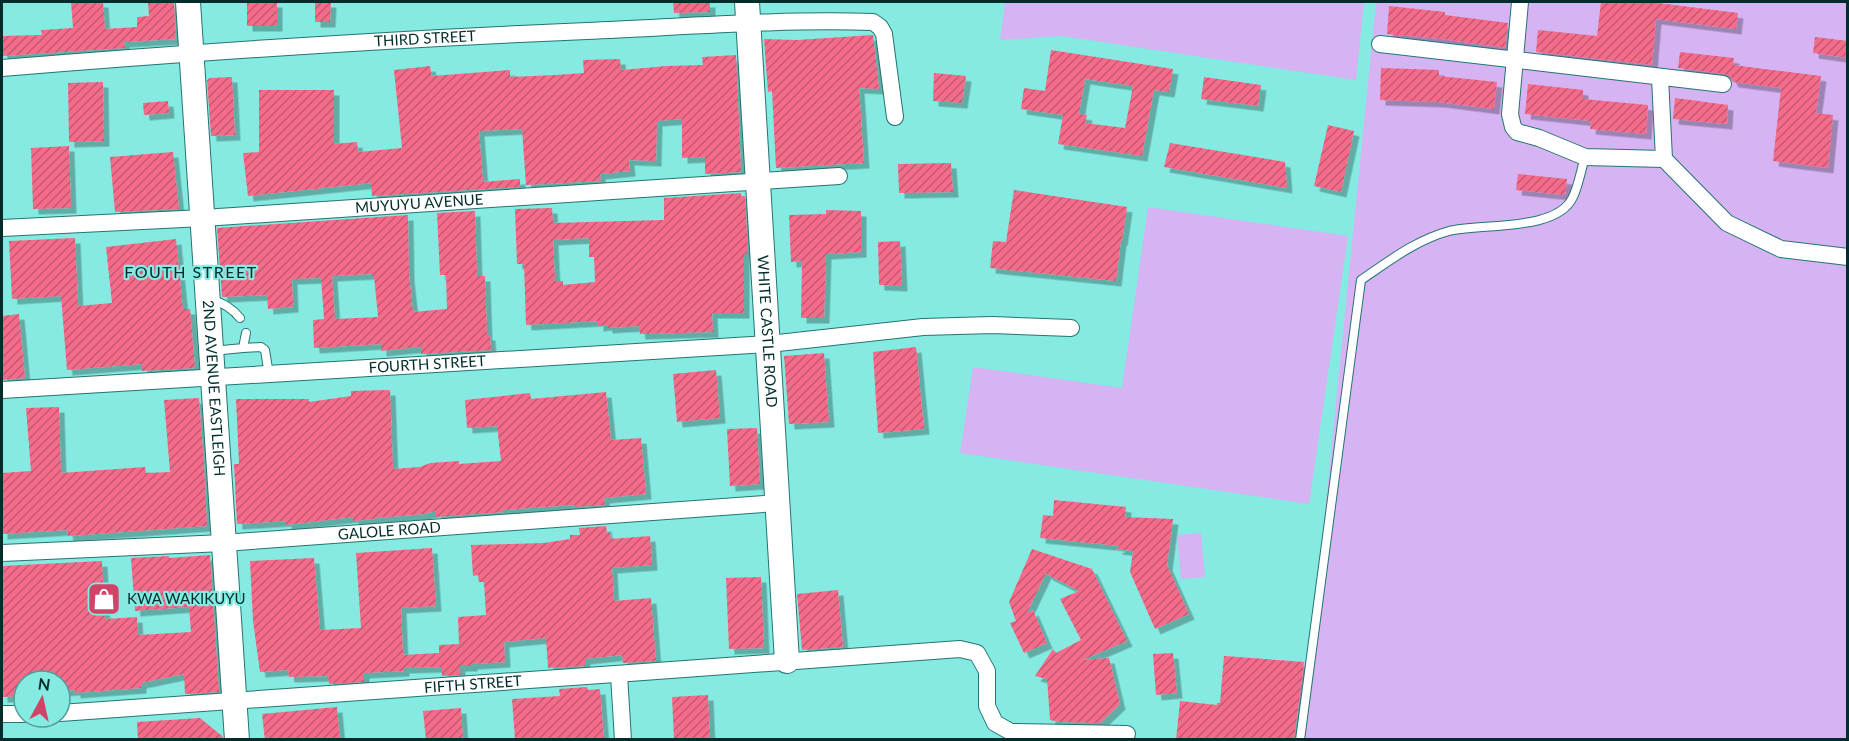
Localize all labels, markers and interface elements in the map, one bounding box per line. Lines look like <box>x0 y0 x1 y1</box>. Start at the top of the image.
street label: THIRD STREET <box>374 26 476 50</box>
street label: MUYUYU AVENUE <box>354 190 484 216</box>
street label: WHITE CASTLE ROAD <box>754 255 782 408</box>
district label: FOUTH STREET <box>124 262 258 281</box>
street label: 2ND AVENUE EASTLEIGH <box>200 299 229 477</box>
street label: FOURTH STREET <box>368 351 486 376</box>
street label: GALOLE ROAD <box>337 517 441 543</box>
shop icon: KWA WAKIKUYU <box>86 581 122 617</box>
place label: KWA WAKIKUYU <box>127 589 246 607</box>
north arrow <box>12 669 72 729</box>
street label: FIFTH STREET <box>423 671 523 696</box>
text: N <box>37 673 52 694</box>

